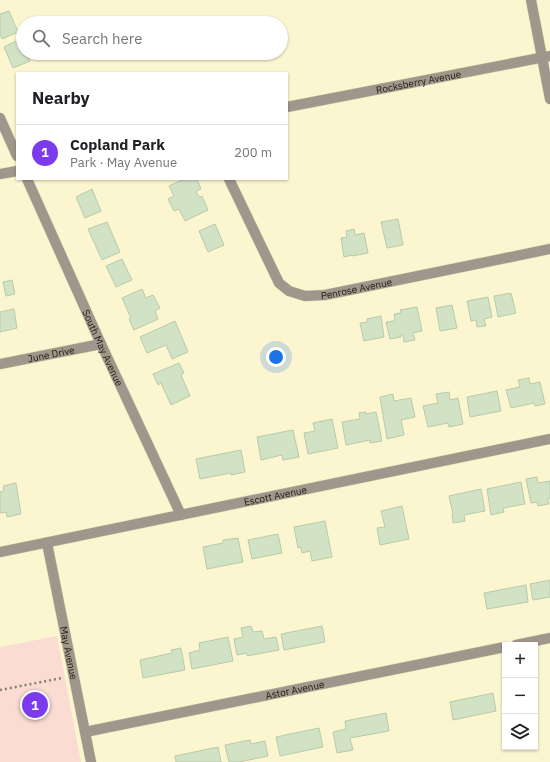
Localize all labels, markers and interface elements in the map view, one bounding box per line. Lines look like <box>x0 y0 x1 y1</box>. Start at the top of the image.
search box <box>16 16 288 60</box>
icon: search <box>30 27 52 49</box>
text: Search here <box>62 29 142 48</box>
street label: Rocksberry Avenue <box>375 67 463 96</box>
text: Nearby <box>32 87 90 109</box>
text: Copland Park <box>70 135 165 154</box>
text: 1 <box>41 144 49 161</box>
text: 200 m <box>234 144 272 161</box>
text: Park · May Avenue <box>70 154 177 171</box>
street label: Penrose Avenue <box>320 275 394 302</box>
street label: South May Avenue <box>80 307 126 389</box>
street label: June Drive <box>26 343 76 365</box>
your location <box>266 347 286 367</box>
street label: Escott Avenue <box>243 483 308 508</box>
street label: May Avenue <box>57 625 81 681</box>
map controls <box>502 642 538 750</box>
button: + <box>502 642 538 678</box>
street label: Astor Avenue <box>264 677 326 702</box>
button: − <box>502 678 538 714</box>
pin: 1 <box>22 690 48 720</box>
button: layers <box>502 714 538 750</box>

